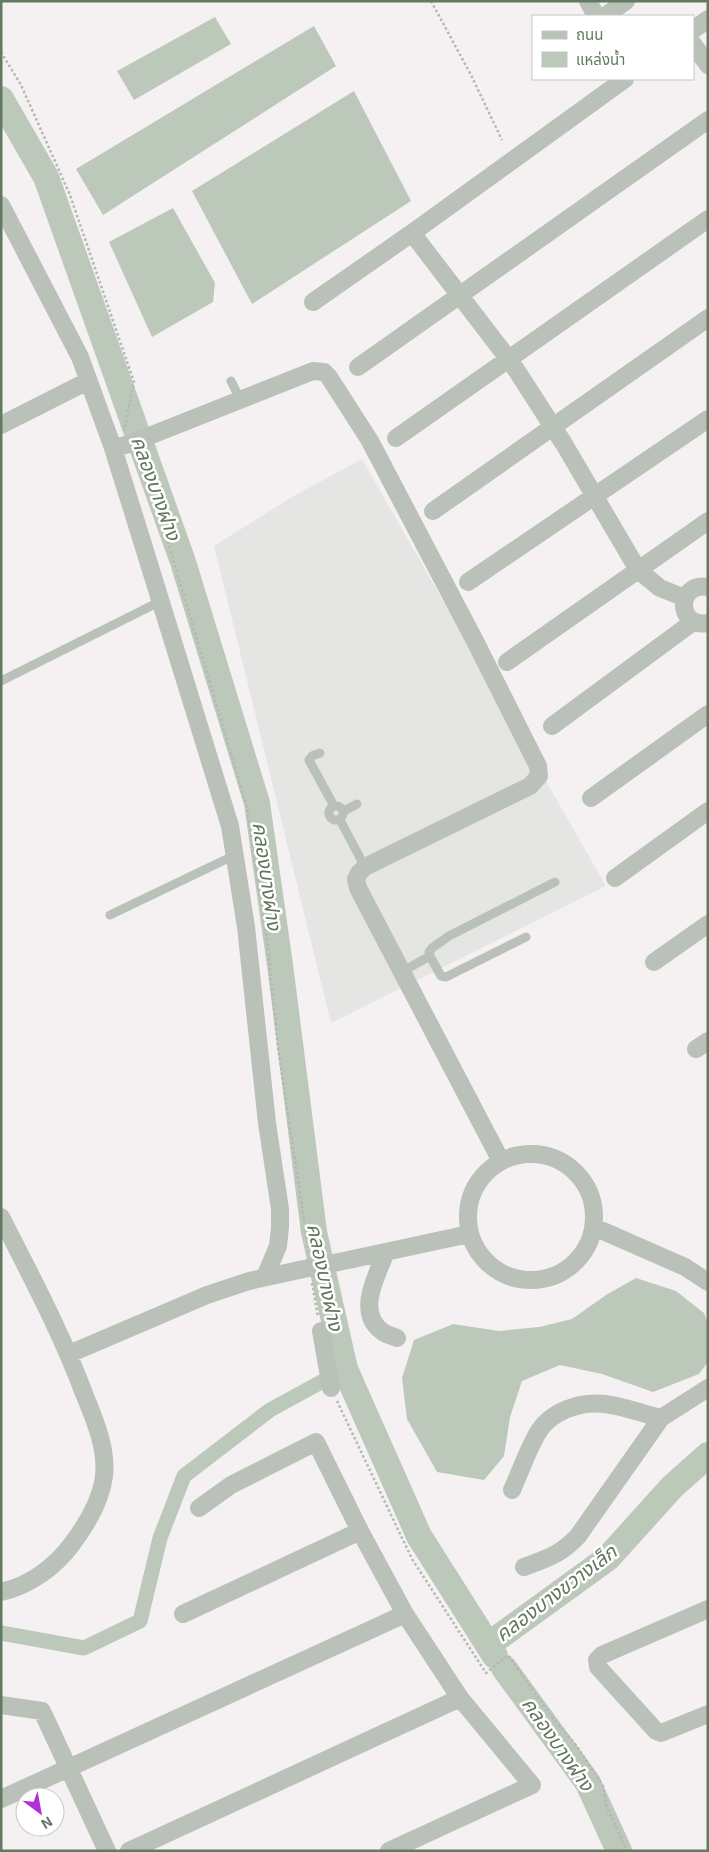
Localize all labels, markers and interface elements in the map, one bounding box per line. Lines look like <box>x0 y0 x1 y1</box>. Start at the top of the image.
legend <box>532 15 694 80</box>
text: ถนน <box>576 25 603 43</box>
text: แหล่งน้ำ <box>576 49 625 68</box>
water label: คลองบางฝาง <box>127 432 187 544</box>
water label: คลองบางฝาง <box>249 820 288 933</box>
water label: คลองบางฝาง <box>303 1221 349 1334</box>
water label: คลองบางขวางเล็ก <box>490 1538 622 1646</box>
water label: คลองบางฝาง <box>518 1692 601 1796</box>
north arrow <box>15 1787 65 1837</box>
text: N <box>38 1814 56 1833</box>

